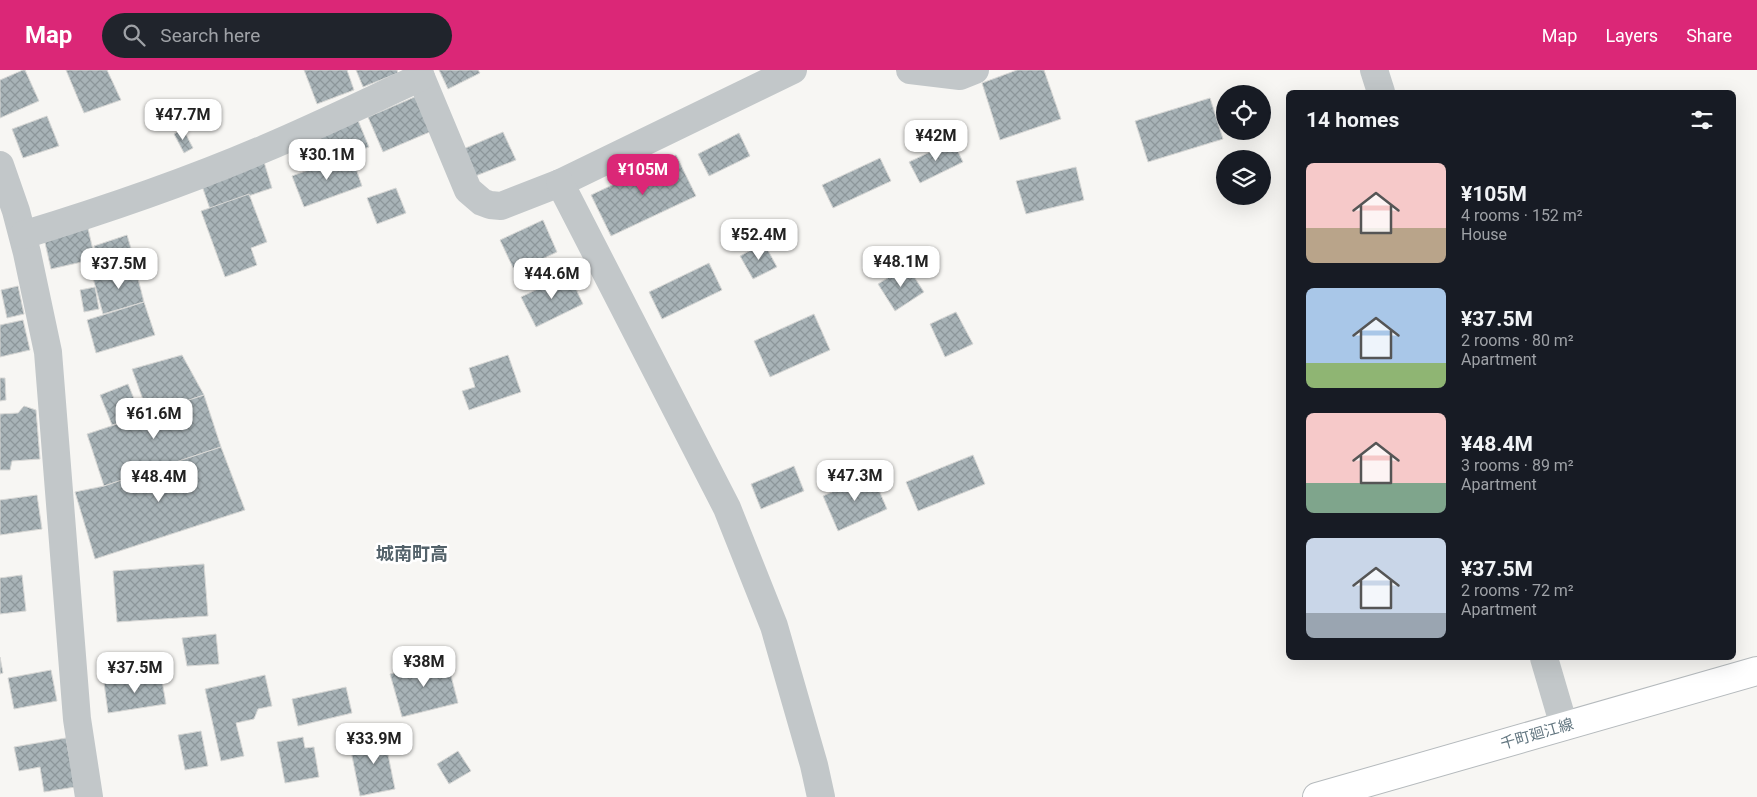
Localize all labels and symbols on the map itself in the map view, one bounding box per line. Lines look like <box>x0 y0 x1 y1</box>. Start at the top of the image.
pin: ¥47.7M <box>142 98 224 141</box>
pin: ¥42M <box>906 119 966 162</box>
pin: ¥30.1M <box>286 138 368 181</box>
pin: ¥105M <box>608 154 678 196</box>
pin: ¥52.4M <box>718 218 800 261</box>
pin: ¥48.1M <box>860 246 942 288</box>
pin: ¥37.5M <box>78 248 160 290</box>
pin: ¥44.6M <box>511 258 593 300</box>
pin: ¥61.6M <box>113 398 195 440</box>
pin: ¥48.4M <box>118 460 200 503</box>
pin: ¥47.3M <box>814 460 896 502</box>
district label: 城南町高 <box>376 543 448 564</box>
pin: ¥38M <box>394 646 454 688</box>
pin: ¥37.5M <box>94 652 176 694</box>
street label: 千町廻江線 <box>1498 715 1576 753</box>
pin: ¥33.9M <box>333 722 415 765</box>

